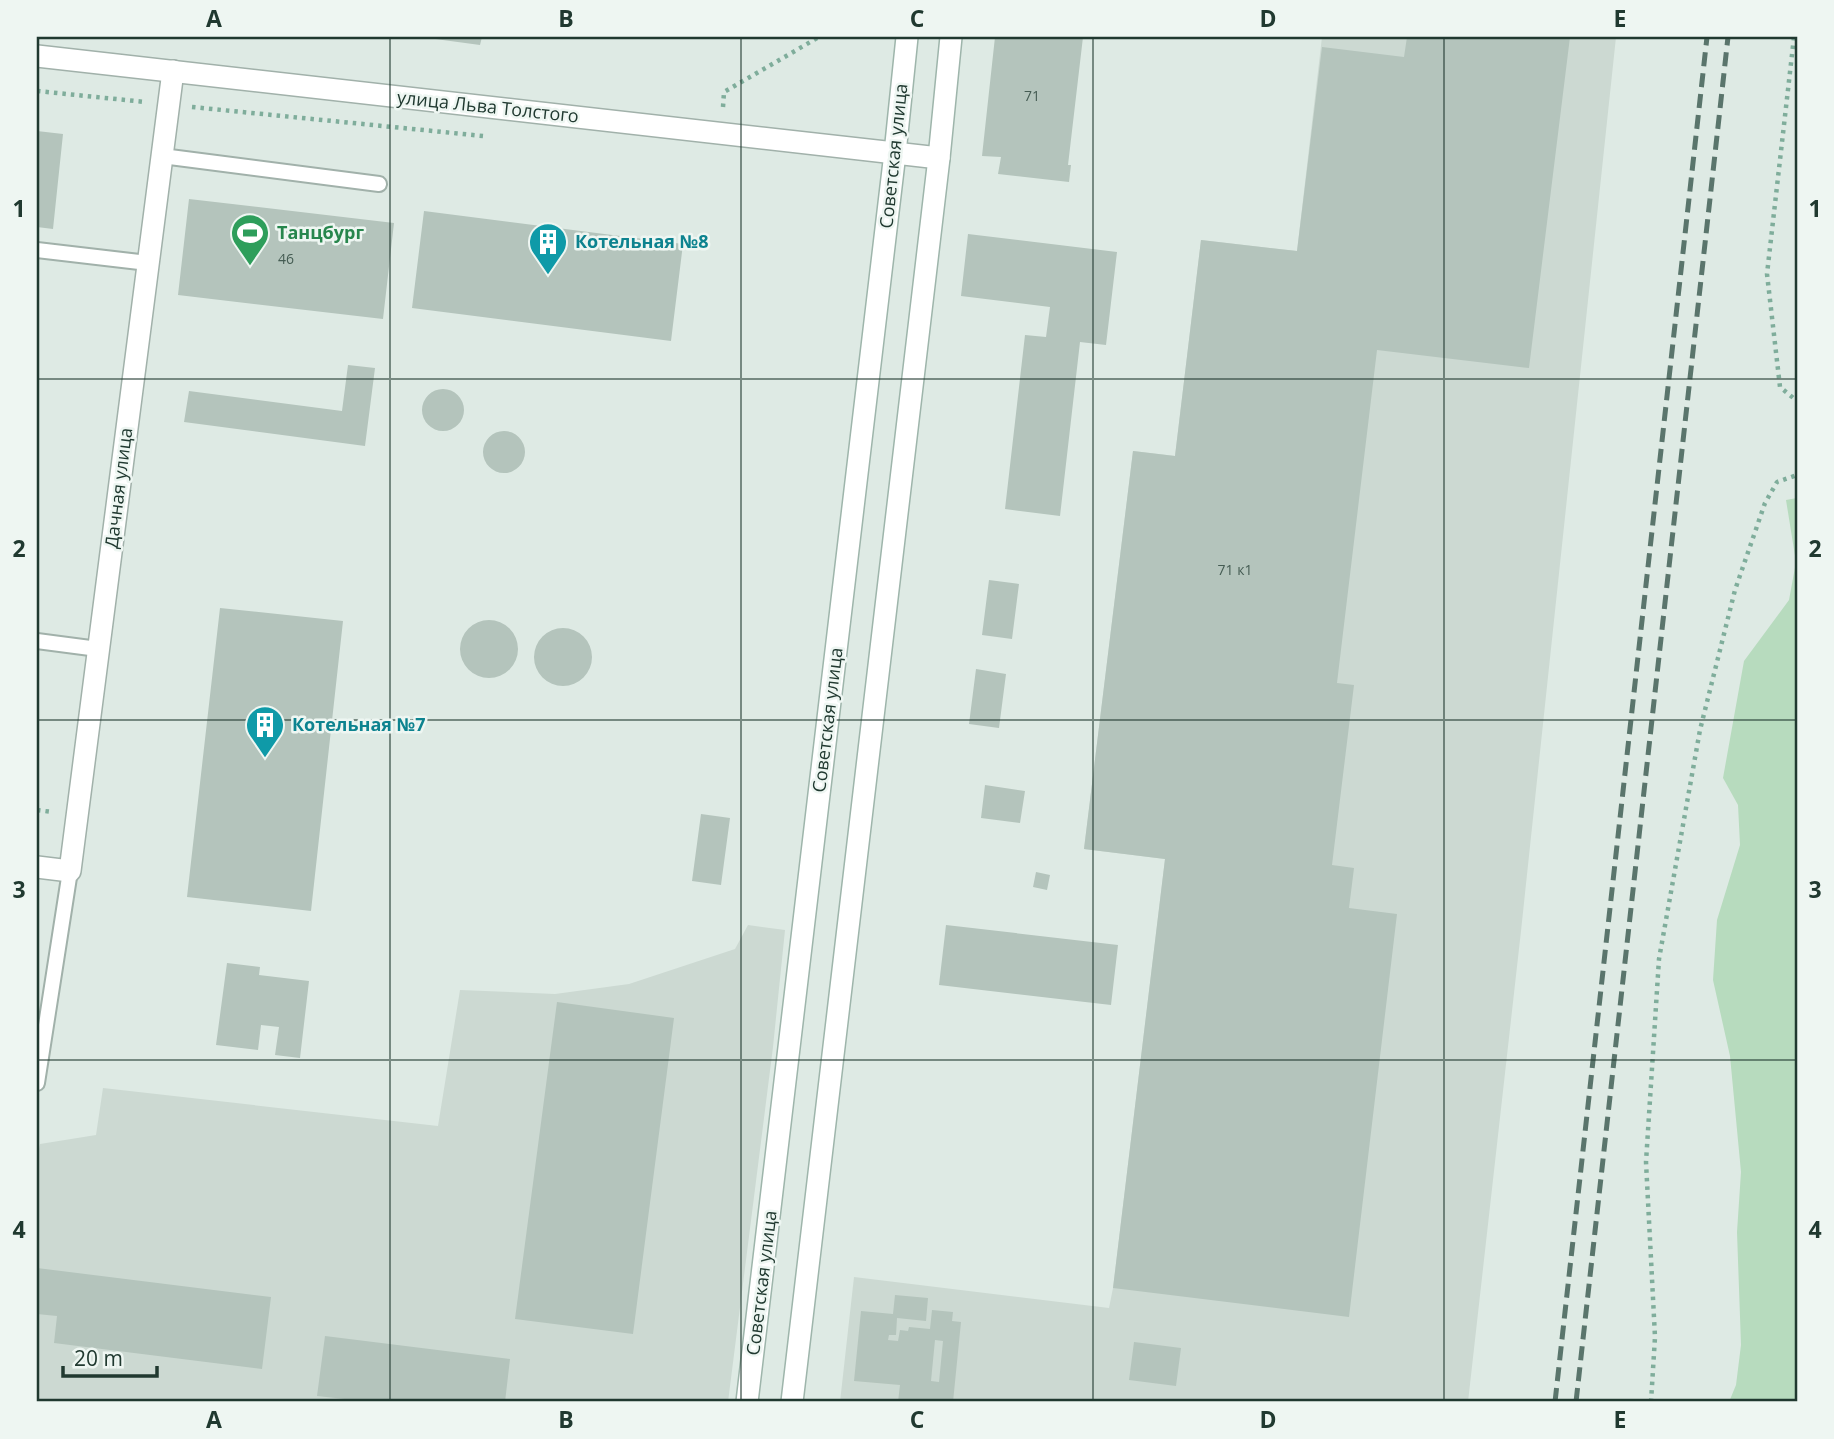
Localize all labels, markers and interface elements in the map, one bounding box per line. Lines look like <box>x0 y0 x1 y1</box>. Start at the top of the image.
text: A <box>206 2 222 34</box>
text: B <box>558 2 574 34</box>
text: C <box>910 2 924 34</box>
text: D <box>1259 2 1277 34</box>
text: E <box>1614 2 1626 34</box>
street label: Советская улица <box>873 82 913 230</box>
street label: улица Льва Толстого <box>396 85 580 127</box>
house number: 71 <box>1024 86 1040 105</box>
text: 1 <box>12 192 26 224</box>
text: 1 <box>1808 192 1822 224</box>
sports icon: Танцбург <box>229 212 271 267</box>
place label: Танцбург <box>277 220 364 244</box>
building icon: Котельная №8 <box>527 221 569 276</box>
place label: Котельная №8 <box>575 229 708 253</box>
house number: 46 <box>278 249 294 268</box>
street label: Дачная улица <box>99 426 137 550</box>
text: 2 <box>12 532 26 564</box>
text: 2 <box>1808 532 1822 564</box>
house number: 71 к1 <box>1218 560 1252 579</box>
street label: Советская улица <box>806 646 848 794</box>
building icon: Котельная №7 <box>244 704 286 759</box>
place label: Котельная №7 <box>292 712 425 736</box>
text: 3 <box>12 873 26 905</box>
text: 3 <box>1808 873 1822 905</box>
street label: Советская улица <box>740 1209 782 1357</box>
text: 4 <box>12 1213 26 1245</box>
text: 4 <box>1808 1213 1822 1245</box>
scale bar <box>63 1334 158 1378</box>
text: 20 m <box>74 1344 123 1372</box>
text: A <box>206 1403 222 1435</box>
text: B <box>558 1403 574 1435</box>
text: C <box>910 1403 924 1435</box>
text: D <box>1259 1403 1277 1435</box>
text: E <box>1614 1403 1626 1435</box>

